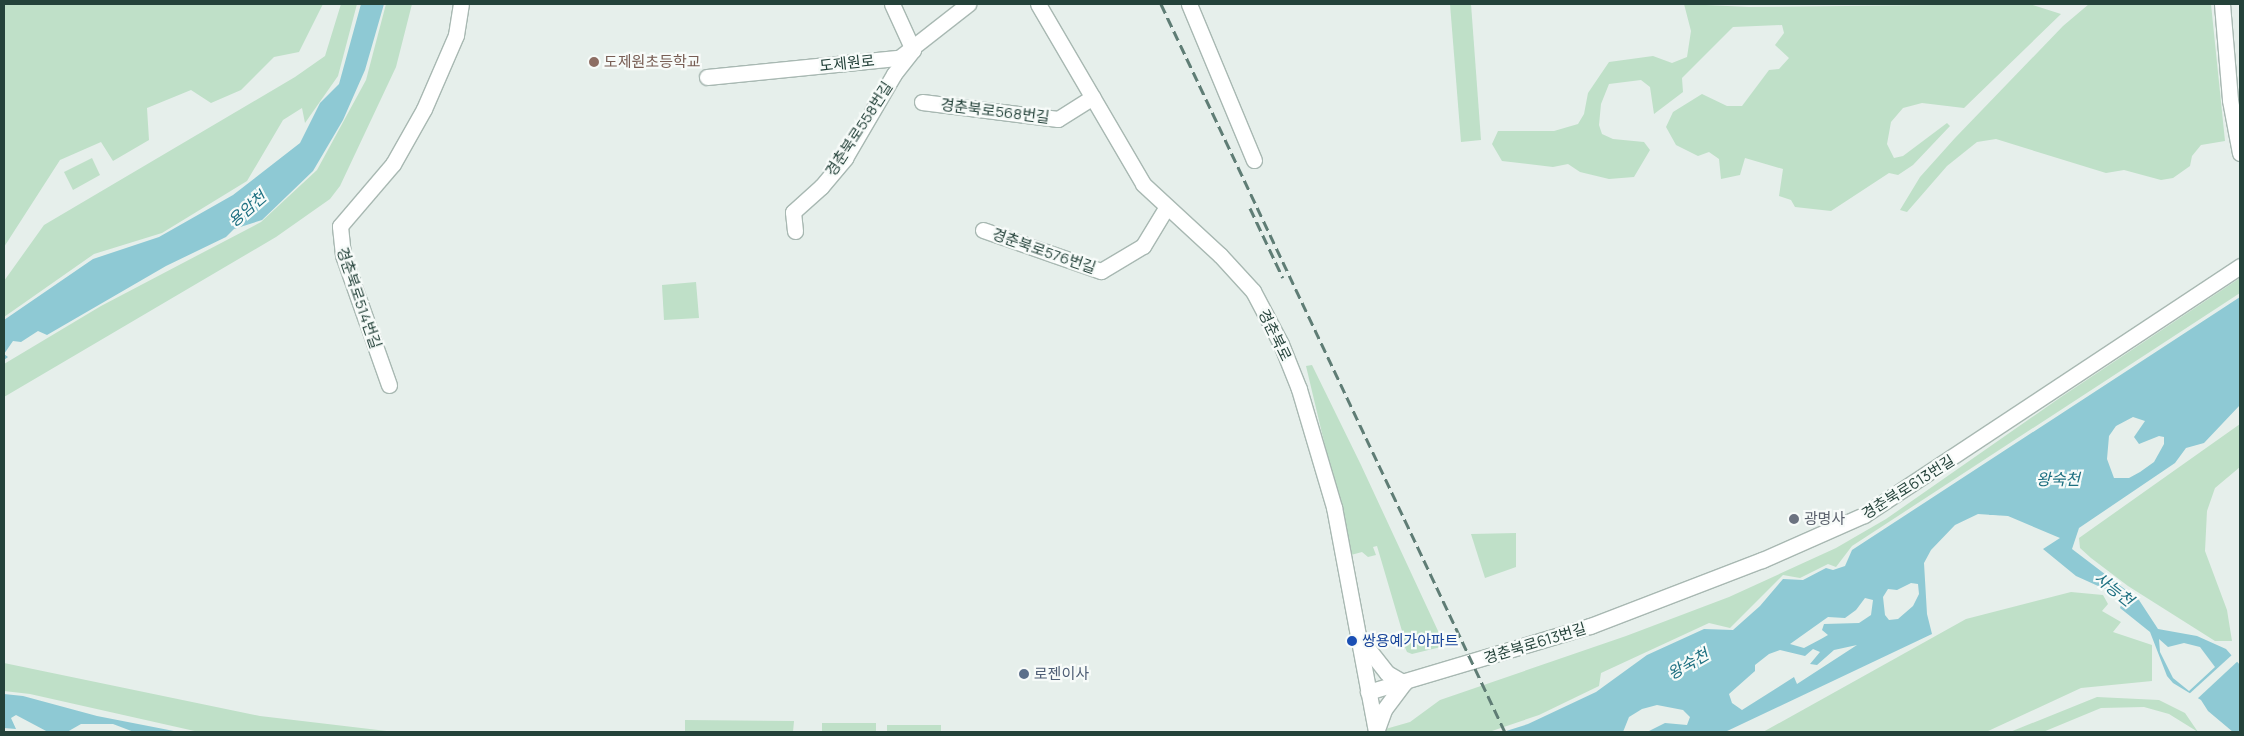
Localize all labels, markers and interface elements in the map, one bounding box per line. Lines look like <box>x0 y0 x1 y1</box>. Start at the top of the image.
street label: 도제원로 <box>819 51 875 75</box>
place label: 도제원초등학교 <box>604 53 701 71</box>
marker: 도제원초등학교 <box>588 56 600 68</box>
street label: 경춘북로558번길 <box>822 78 896 180</box>
street label: 경춘북로568번길 <box>940 95 1050 127</box>
water label: 용암천 <box>224 187 270 231</box>
street label: 경춘북로576번길 <box>990 225 1098 277</box>
street label: 경춘북로514번길 <box>333 245 385 351</box>
street label: 경춘북로 <box>1255 306 1295 364</box>
street label: 경춘북로613번길 <box>1858 451 1958 523</box>
water label: 왕숙천 <box>2036 469 2080 489</box>
place label: 광명사 <box>1804 510 1845 528</box>
marker: 광명사 <box>1788 513 1800 525</box>
water label: 사능천 <box>2091 568 2137 610</box>
street label: 경춘북로613번길 <box>1482 619 1588 667</box>
place label: 쌍용예가아파트 <box>1362 632 1459 650</box>
marker: 쌍용예가아파트 <box>1346 635 1358 647</box>
water label: 왕숙천 <box>1664 645 1712 683</box>
place label: 로젠이사 <box>1034 665 1089 683</box>
marker: 로젠이사 <box>1018 668 1030 680</box>

